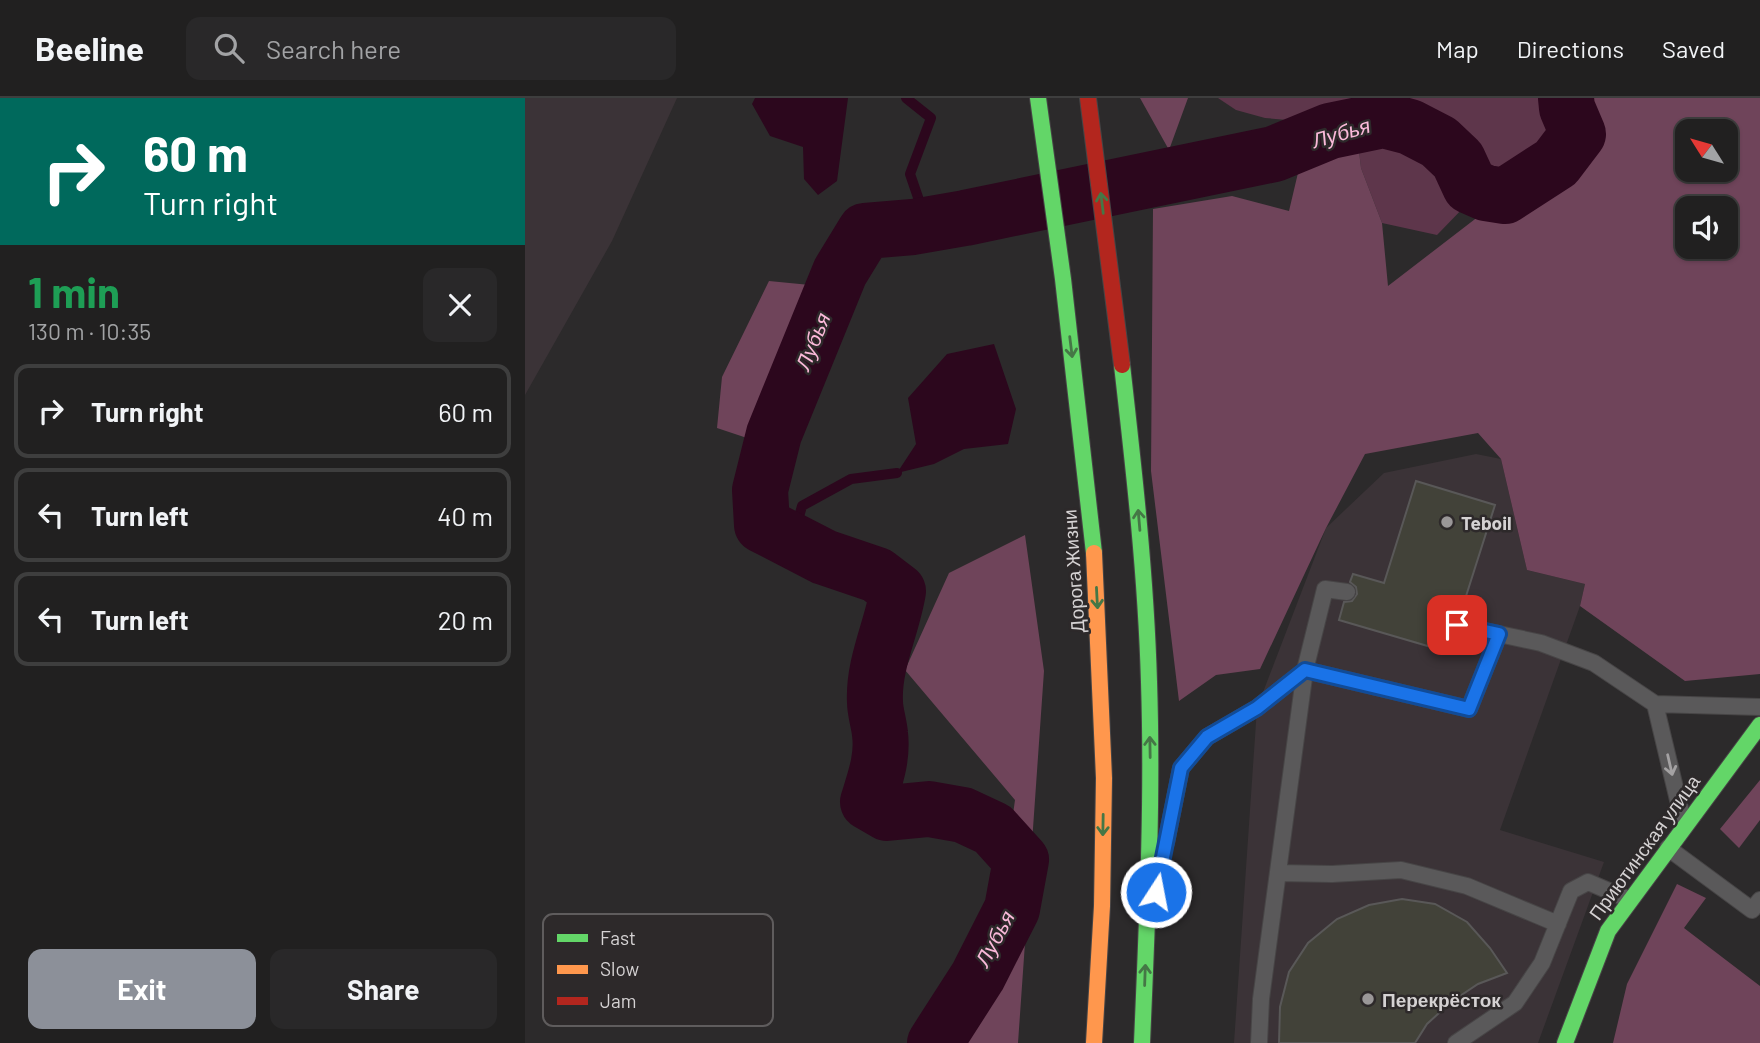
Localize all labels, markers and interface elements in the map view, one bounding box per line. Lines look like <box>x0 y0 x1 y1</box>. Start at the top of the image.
search box <box>186 17 676 80</box>
text: Beeline <box>35 28 144 68</box>
icon: search <box>210 29 248 67</box>
text: Search here <box>266 33 401 64</box>
text: Map <box>1436 34 1479 63</box>
text: Directions <box>1517 34 1624 63</box>
text: Saved <box>1662 34 1725 63</box>
water label: Лубья <box>1307 112 1373 153</box>
north arrow <box>1675 119 1738 182</box>
map controls <box>1675 119 1738 259</box>
text: 60 m <box>143 123 248 182</box>
icon: right <box>28 126 119 217</box>
text: Turn right <box>143 183 278 221</box>
one-way arrow <box>1095 192 1108 215</box>
button: sound <box>1675 196 1738 259</box>
text: 1 min <box>28 266 120 316</box>
button: close <box>423 268 497 342</box>
water label: Лубья <box>789 309 835 375</box>
text: 130 m · 10:35 <box>28 317 151 345</box>
one-way arrow <box>1065 335 1078 358</box>
icon: right <box>32 392 70 430</box>
text: Turn right <box>91 396 204 427</box>
text: 60 m <box>438 396 493 427</box>
icon: left <box>32 496 70 534</box>
text: Turn left <box>91 500 189 531</box>
text: 40 m <box>437 500 493 531</box>
street label: Дорога Жизни <box>1057 509 1089 633</box>
one-way arrow <box>1132 509 1145 532</box>
place label: Teboil <box>1461 511 1512 534</box>
marker: Teboil <box>1439 514 1455 530</box>
one-way arrow <box>1090 586 1103 609</box>
pin <box>1427 595 1487 655</box>
icon: left <box>32 600 70 638</box>
text: Turn left <box>91 604 189 635</box>
text: 20 m <box>438 604 493 635</box>
icon: arrive <box>1438 606 1476 644</box>
one-way arrow <box>1143 736 1157 759</box>
one-way arrow <box>1664 753 1677 776</box>
street label: Приютинская улица <box>1584 770 1705 924</box>
one-way arrow <box>1096 813 1110 836</box>
position arrow <box>1119 855 1193 929</box>
water label: Лубья <box>968 906 1019 972</box>
legend <box>543 914 773 1026</box>
text: Fast <box>600 926 636 949</box>
button: Exit <box>28 949 256 1029</box>
button: Share <box>270 949 497 1029</box>
text: Slow <box>600 957 639 980</box>
one-way arrow <box>1138 964 1152 987</box>
place label: Перекрёсток <box>1382 988 1501 1011</box>
text: Jam <box>600 989 636 1012</box>
marker: Перекрёсток <box>1360 991 1376 1007</box>

